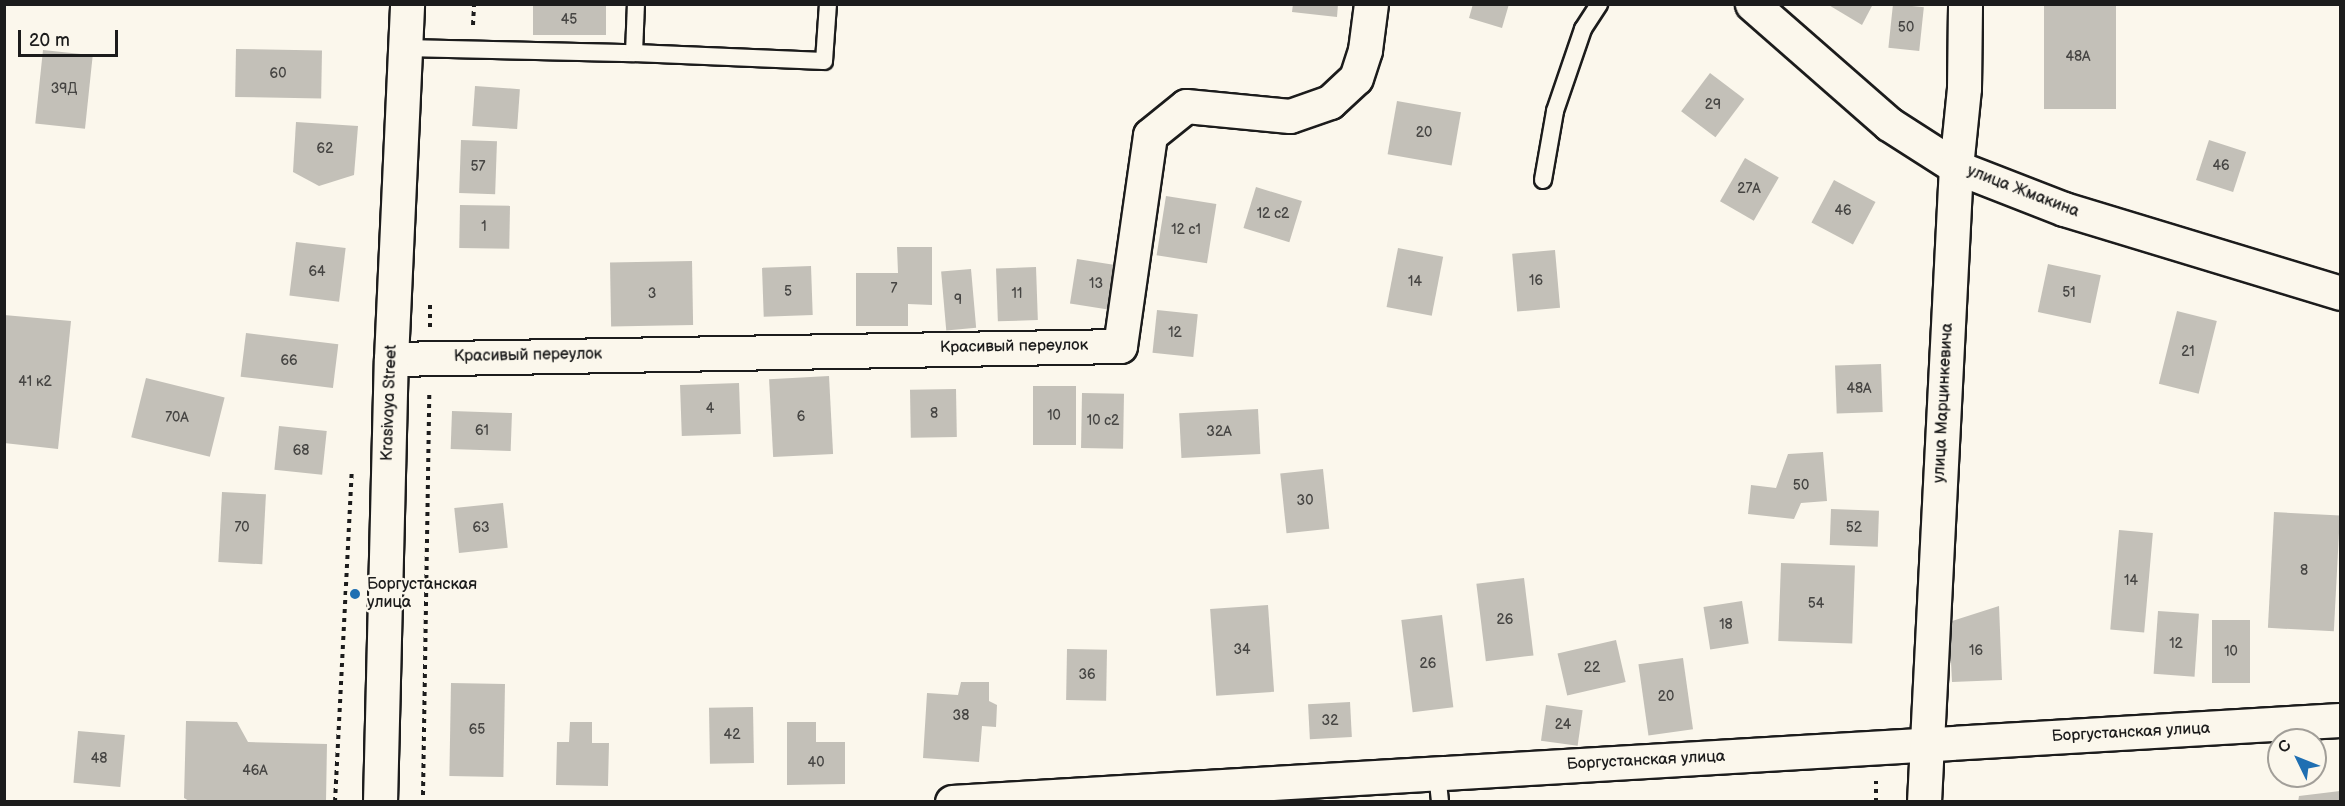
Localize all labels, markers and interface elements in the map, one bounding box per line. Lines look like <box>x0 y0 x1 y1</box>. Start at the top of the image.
house number: 45 <box>561 12 577 28</box>
scale bar <box>21 18 122 56</box>
house number: 50 <box>1898 20 1914 36</box>
text: 20 m <box>29 30 70 51</box>
house number: 48А <box>2065 49 2091 65</box>
house number: 60 <box>270 66 286 82</box>
house number: 39Д <box>51 81 77 97</box>
house number: 29 <box>1705 97 1721 113</box>
house number: 20 <box>1416 125 1432 141</box>
house number: 62 <box>317 141 333 157</box>
house number: 46 <box>2212 158 2230 174</box>
house number: 57 <box>471 159 485 175</box>
street label: улица Жмакина <box>1964 162 2082 222</box>
house number: 27А <box>1737 181 1761 197</box>
house number: 46 <box>1834 203 1852 219</box>
house number: 12 с2 <box>1257 206 1289 222</box>
house number: 1 <box>481 219 487 235</box>
house number: 12 с1 <box>1171 222 1201 238</box>
house number: 64 <box>308 264 326 280</box>
house number: 16 <box>1529 273 1543 289</box>
house number: 14 <box>1408 274 1422 290</box>
house number: 13 <box>1089 276 1103 292</box>
house number: 7 <box>891 281 897 297</box>
house number: 5 <box>784 284 792 300</box>
house number: 51 <box>2062 285 2076 301</box>
house number: 3 <box>648 286 656 302</box>
house number: 11 <box>1012 286 1022 302</box>
house number: 9 <box>954 292 962 308</box>
street label: улица Марцинкевича <box>1930 322 1958 484</box>
house number: 12 <box>1168 325 1182 341</box>
street label: Красивый переулок <box>940 336 1088 358</box>
street label: Krasivaya Street <box>378 344 402 462</box>
house number: 21 <box>2181 344 2195 360</box>
street label: Красивый переулок <box>454 345 602 367</box>
house number: 66 <box>280 353 298 369</box>
house number: 41 к2 <box>18 374 52 390</box>
house number: 48А <box>1846 381 1872 397</box>
house number: 4 <box>706 401 714 417</box>
house number: 8 <box>930 406 938 422</box>
house number: 10 <box>1047 408 1061 424</box>
house number: 6 <box>797 409 805 425</box>
house number: 70А <box>165 410 189 426</box>
house number: 10 с2 <box>1087 413 1119 429</box>
house number: 61 <box>475 423 489 439</box>
house number: 32А <box>1206 424 1232 440</box>
house number: 68 <box>293 443 309 459</box>
house number: 50 <box>1793 478 1809 494</box>
house number: 30 <box>1297 493 1313 509</box>
house number: 70 <box>234 520 250 536</box>
house number: 63 <box>472 520 490 536</box>
house number: 52 <box>1846 520 1862 536</box>
house number: 8 <box>2300 563 2308 579</box>
house number: 14 <box>2124 573 2138 589</box>
place label: Боргустанская улица <box>367 575 477 613</box>
marker: Боргустанская улица <box>348 587 362 601</box>
house number: 54 <box>1808 596 1824 612</box>
house number: 26 <box>1497 612 1513 628</box>
house number: 18 <box>1719 617 1733 633</box>
house number: 12 <box>2169 636 2183 652</box>
house number: 34 <box>1233 642 1251 658</box>
house number: 16 <box>1969 643 1983 659</box>
house number: 10 <box>2224 644 2238 660</box>
house number: 26 <box>1420 656 1436 672</box>
house number: 22 <box>1584 660 1600 676</box>
house number: 36 <box>1078 667 1096 683</box>
house number: 20 <box>1658 689 1674 705</box>
house number: 38 <box>953 708 969 724</box>
house number: 32 <box>1322 713 1338 729</box>
house number: 24 <box>1555 717 1571 733</box>
street label: Боргустанская улица <box>2051 719 2211 747</box>
house number: 65 <box>469 722 485 738</box>
house number: 42 <box>724 727 740 743</box>
north arrow <box>2267 728 2327 788</box>
text: С <box>2274 736 2296 757</box>
street label: Боргустанская улица <box>1566 747 1726 775</box>
house number: 48 <box>91 751 107 767</box>
house number: 40 <box>808 755 824 771</box>
house number: 46А <box>242 763 268 779</box>

